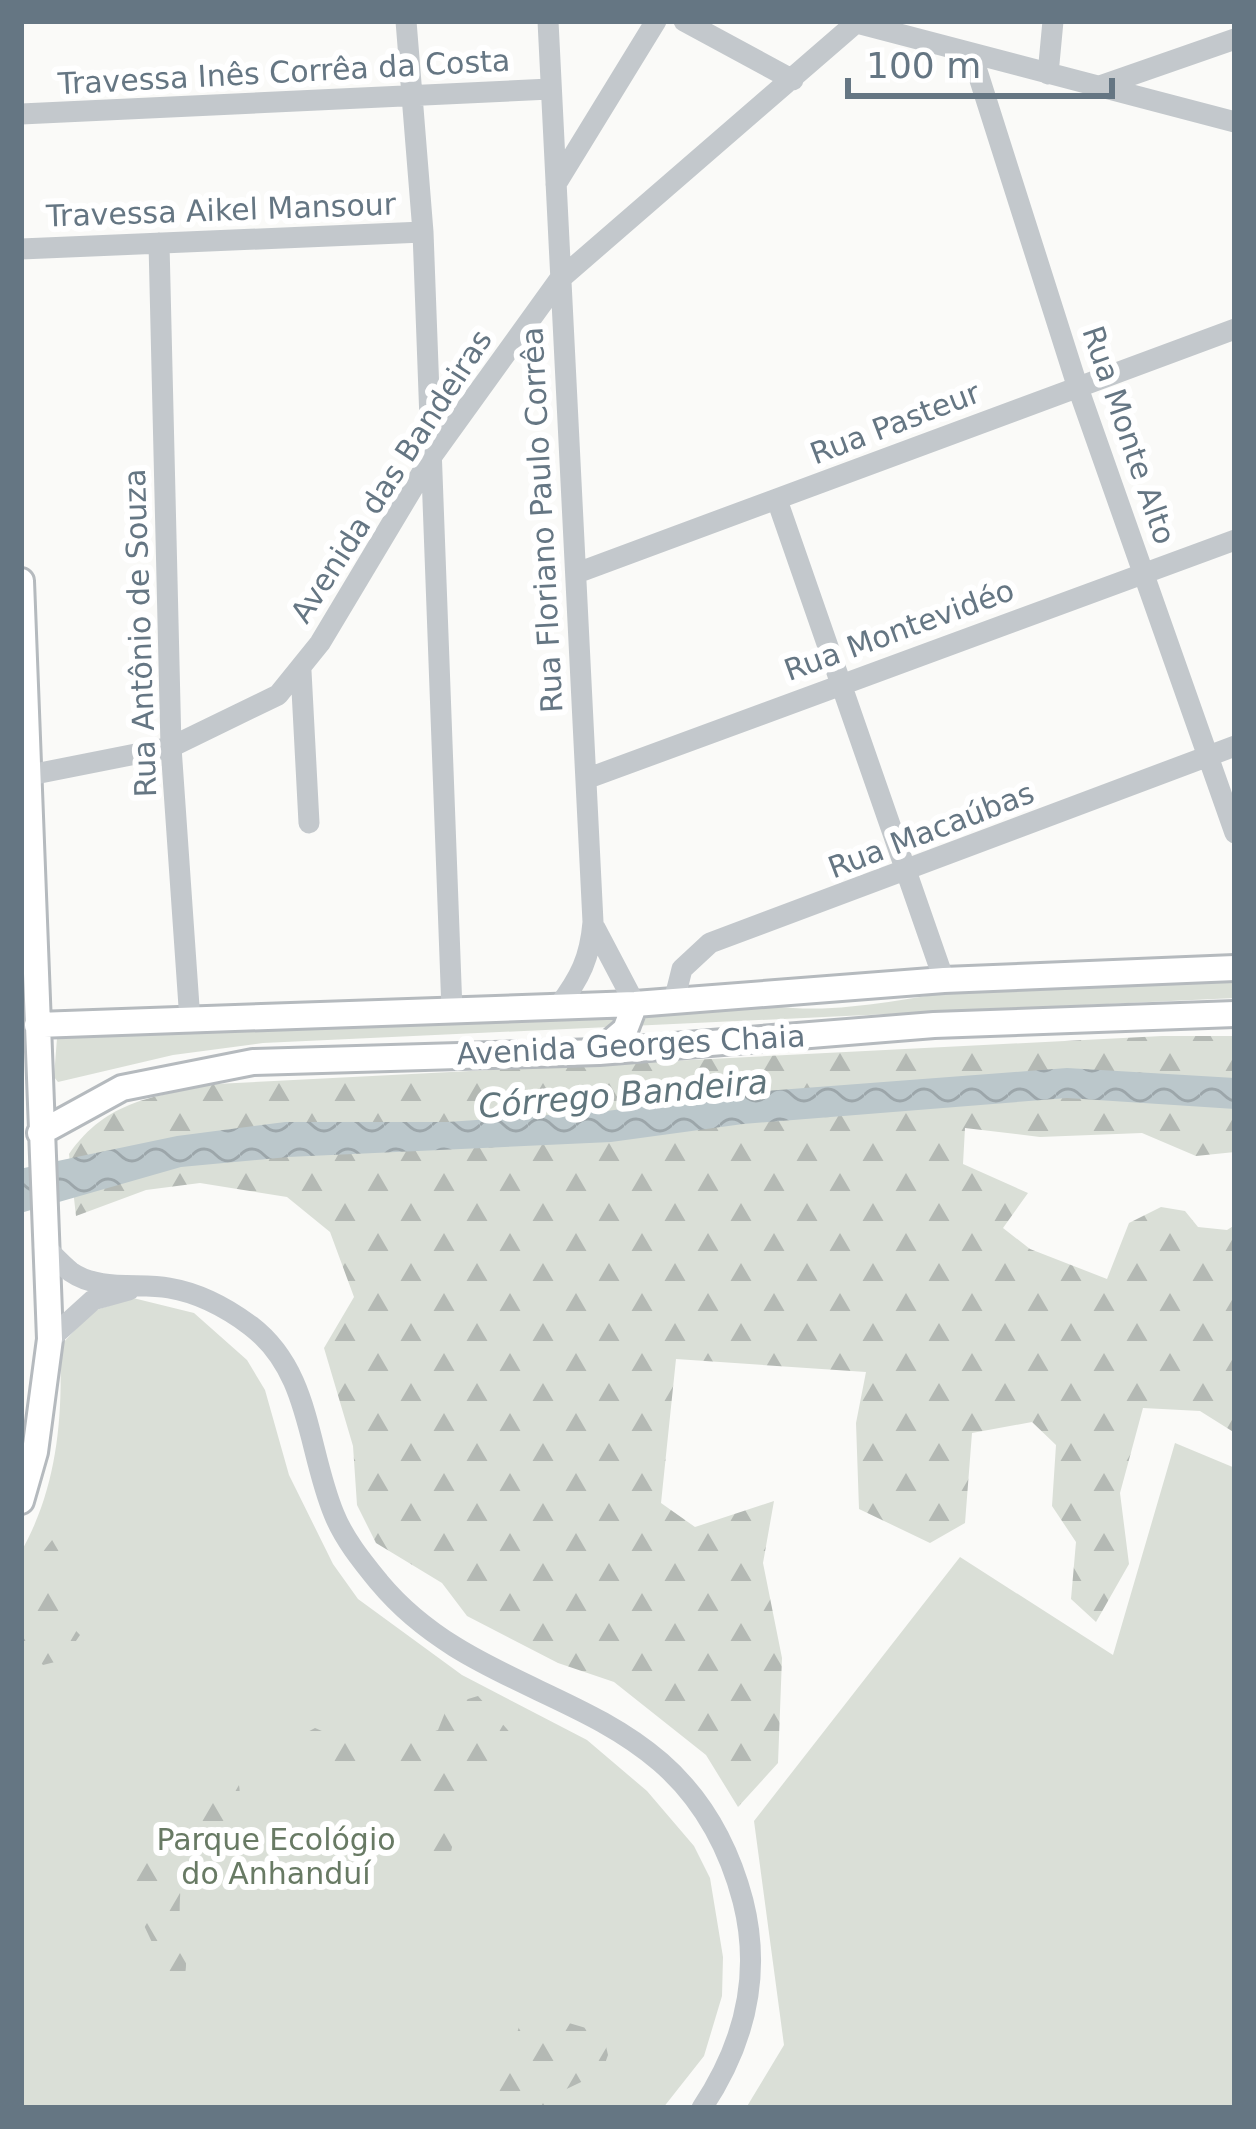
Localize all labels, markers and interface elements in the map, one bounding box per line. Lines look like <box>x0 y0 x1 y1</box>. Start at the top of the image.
scale bar <box>848 24 1112 98</box>
street label: Travessa Inês Corrêa da Costa <box>56 43 511 101</box>
text: 100 m <box>866 45 981 86</box>
street label: Travessa Aikel Mansour <box>44 186 397 234</box>
street label: Rua Monte Alto <box>1075 321 1183 549</box>
street label: Avenida das Bandeiras <box>283 323 499 629</box>
street label: Rua Floriano Paulo Corrêa <box>514 326 570 714</box>
street label: Rua Pasteur <box>805 374 985 471</box>
street label: Rua Antônio de Souza <box>117 468 163 798</box>
street label: Rua Montevidéo <box>779 572 1019 688</box>
street label: Rua Macaúbas <box>823 775 1039 885</box>
street label: Avenida Georges Chaia <box>456 1018 806 1072</box>
water label: Córrego Bandeira <box>477 1062 769 1126</box>
park label: Parque Ecológio do Anhanduí <box>156 1822 396 1891</box>

